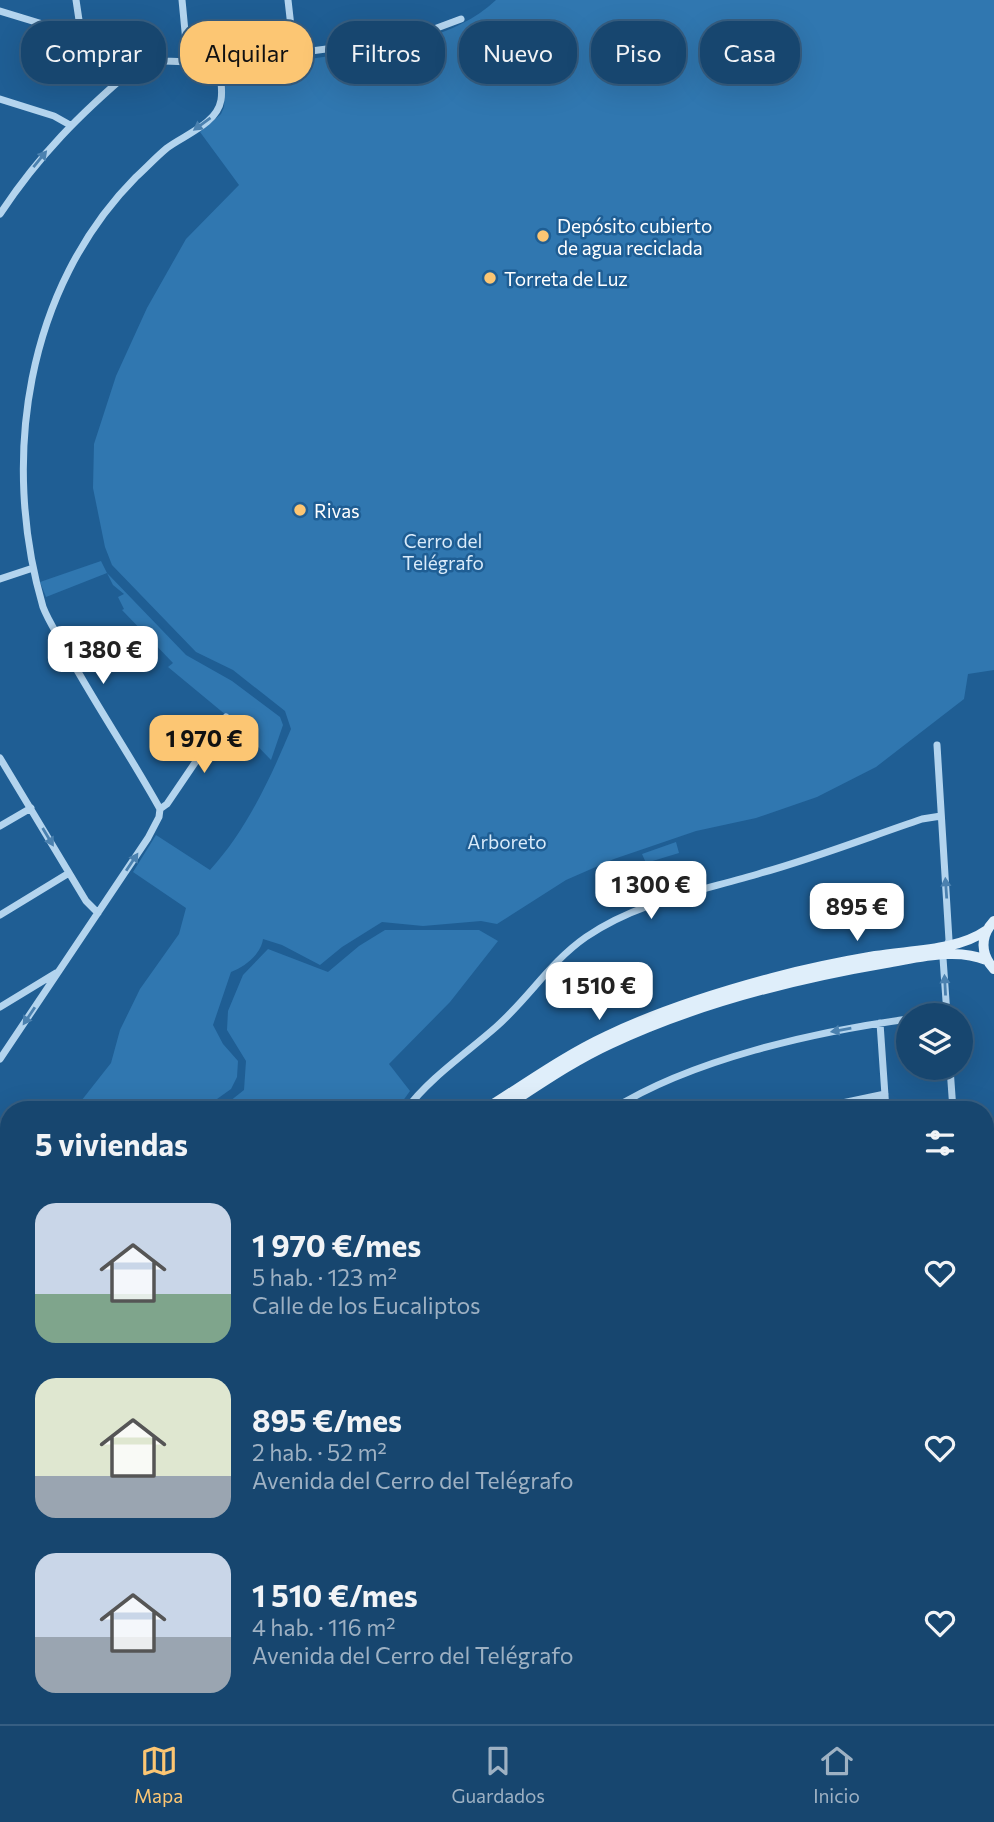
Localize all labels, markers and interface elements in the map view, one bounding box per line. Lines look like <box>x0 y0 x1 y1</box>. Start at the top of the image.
chip: Comprar <box>21 21 166 84</box>
chip: Alquilar <box>180 21 313 84</box>
chip: Filtros <box>327 21 445 84</box>
chip: Nuevo <box>459 21 577 84</box>
chip: Piso <box>591 21 686 84</box>
chip: Casa <box>700 21 800 84</box>
one-way arrow <box>193 116 211 130</box>
one-way arrow <box>32 150 47 167</box>
place label: Depósito cubierto de agua reciclada <box>557 214 712 259</box>
marker: Depósito cubierto de agua reciclada <box>535 228 551 244</box>
place label: Torreta de Luz <box>504 267 628 290</box>
marker: Torreta de Luz <box>482 270 498 286</box>
place label: Rivas <box>314 499 360 522</box>
marker: Rivas <box>292 502 308 518</box>
park label: Cerro del Telégrafo <box>402 529 484 574</box>
pin: 1 380 € <box>38 626 168 686</box>
text: 1 380 € <box>64 635 142 663</box>
pin: 1 970 € <box>139 716 269 775</box>
text: 1 970 € <box>165 724 243 752</box>
one-way arrow <box>42 828 54 847</box>
park label: Arboreto <box>467 830 547 853</box>
one-way arrow <box>125 853 138 872</box>
pin: 1 300 € <box>586 862 716 921</box>
text: 1 300 € <box>611 870 691 898</box>
one-way arrow <box>940 877 951 899</box>
pin: 895 € <box>808 884 906 943</box>
text: 895 € <box>826 892 888 920</box>
pin: 1 510 € <box>534 962 664 1022</box>
text: 1 510 € <box>562 971 636 999</box>
one-way arrow <box>939 974 950 996</box>
map controls <box>896 1003 973 1080</box>
button: layers <box>896 1003 973 1080</box>
one-way arrow <box>22 1007 36 1025</box>
one-way arrow <box>830 1025 852 1036</box>
icon: filters <box>921 1124 959 1162</box>
text: 5 viviendas <box>35 1125 188 1162</box>
text: 1 970 €/mes <box>252 1226 421 1263</box>
icon: home <box>91 1231 175 1315</box>
icon: heart <box>921 1254 959 1292</box>
text: 5 hab. · 123 m² <box>252 1263 397 1291</box>
text: Calle de los Eucaliptos <box>252 1291 480 1319</box>
text: 895 €/mes <box>252 1401 402 1438</box>
icon: home <box>91 1406 175 1490</box>
icon: heart <box>921 1429 959 1467</box>
text: 2 hab. · 52 m² <box>252 1438 387 1466</box>
text: Avenida del Cerro del Telégrafo <box>252 1466 573 1494</box>
text: 1 510 €/mes <box>252 1576 418 1613</box>
icon: home <box>91 1581 175 1665</box>
icon: heart <box>921 1604 959 1642</box>
text: 4 hab. · 116 m² <box>252 1613 395 1641</box>
text: Avenida del Cerro del Telégrafo <box>252 1641 573 1669</box>
tab: Mapa <box>134 1742 183 1807</box>
tab: Guardados <box>451 1742 545 1807</box>
tab: Inicio <box>813 1742 860 1807</box>

